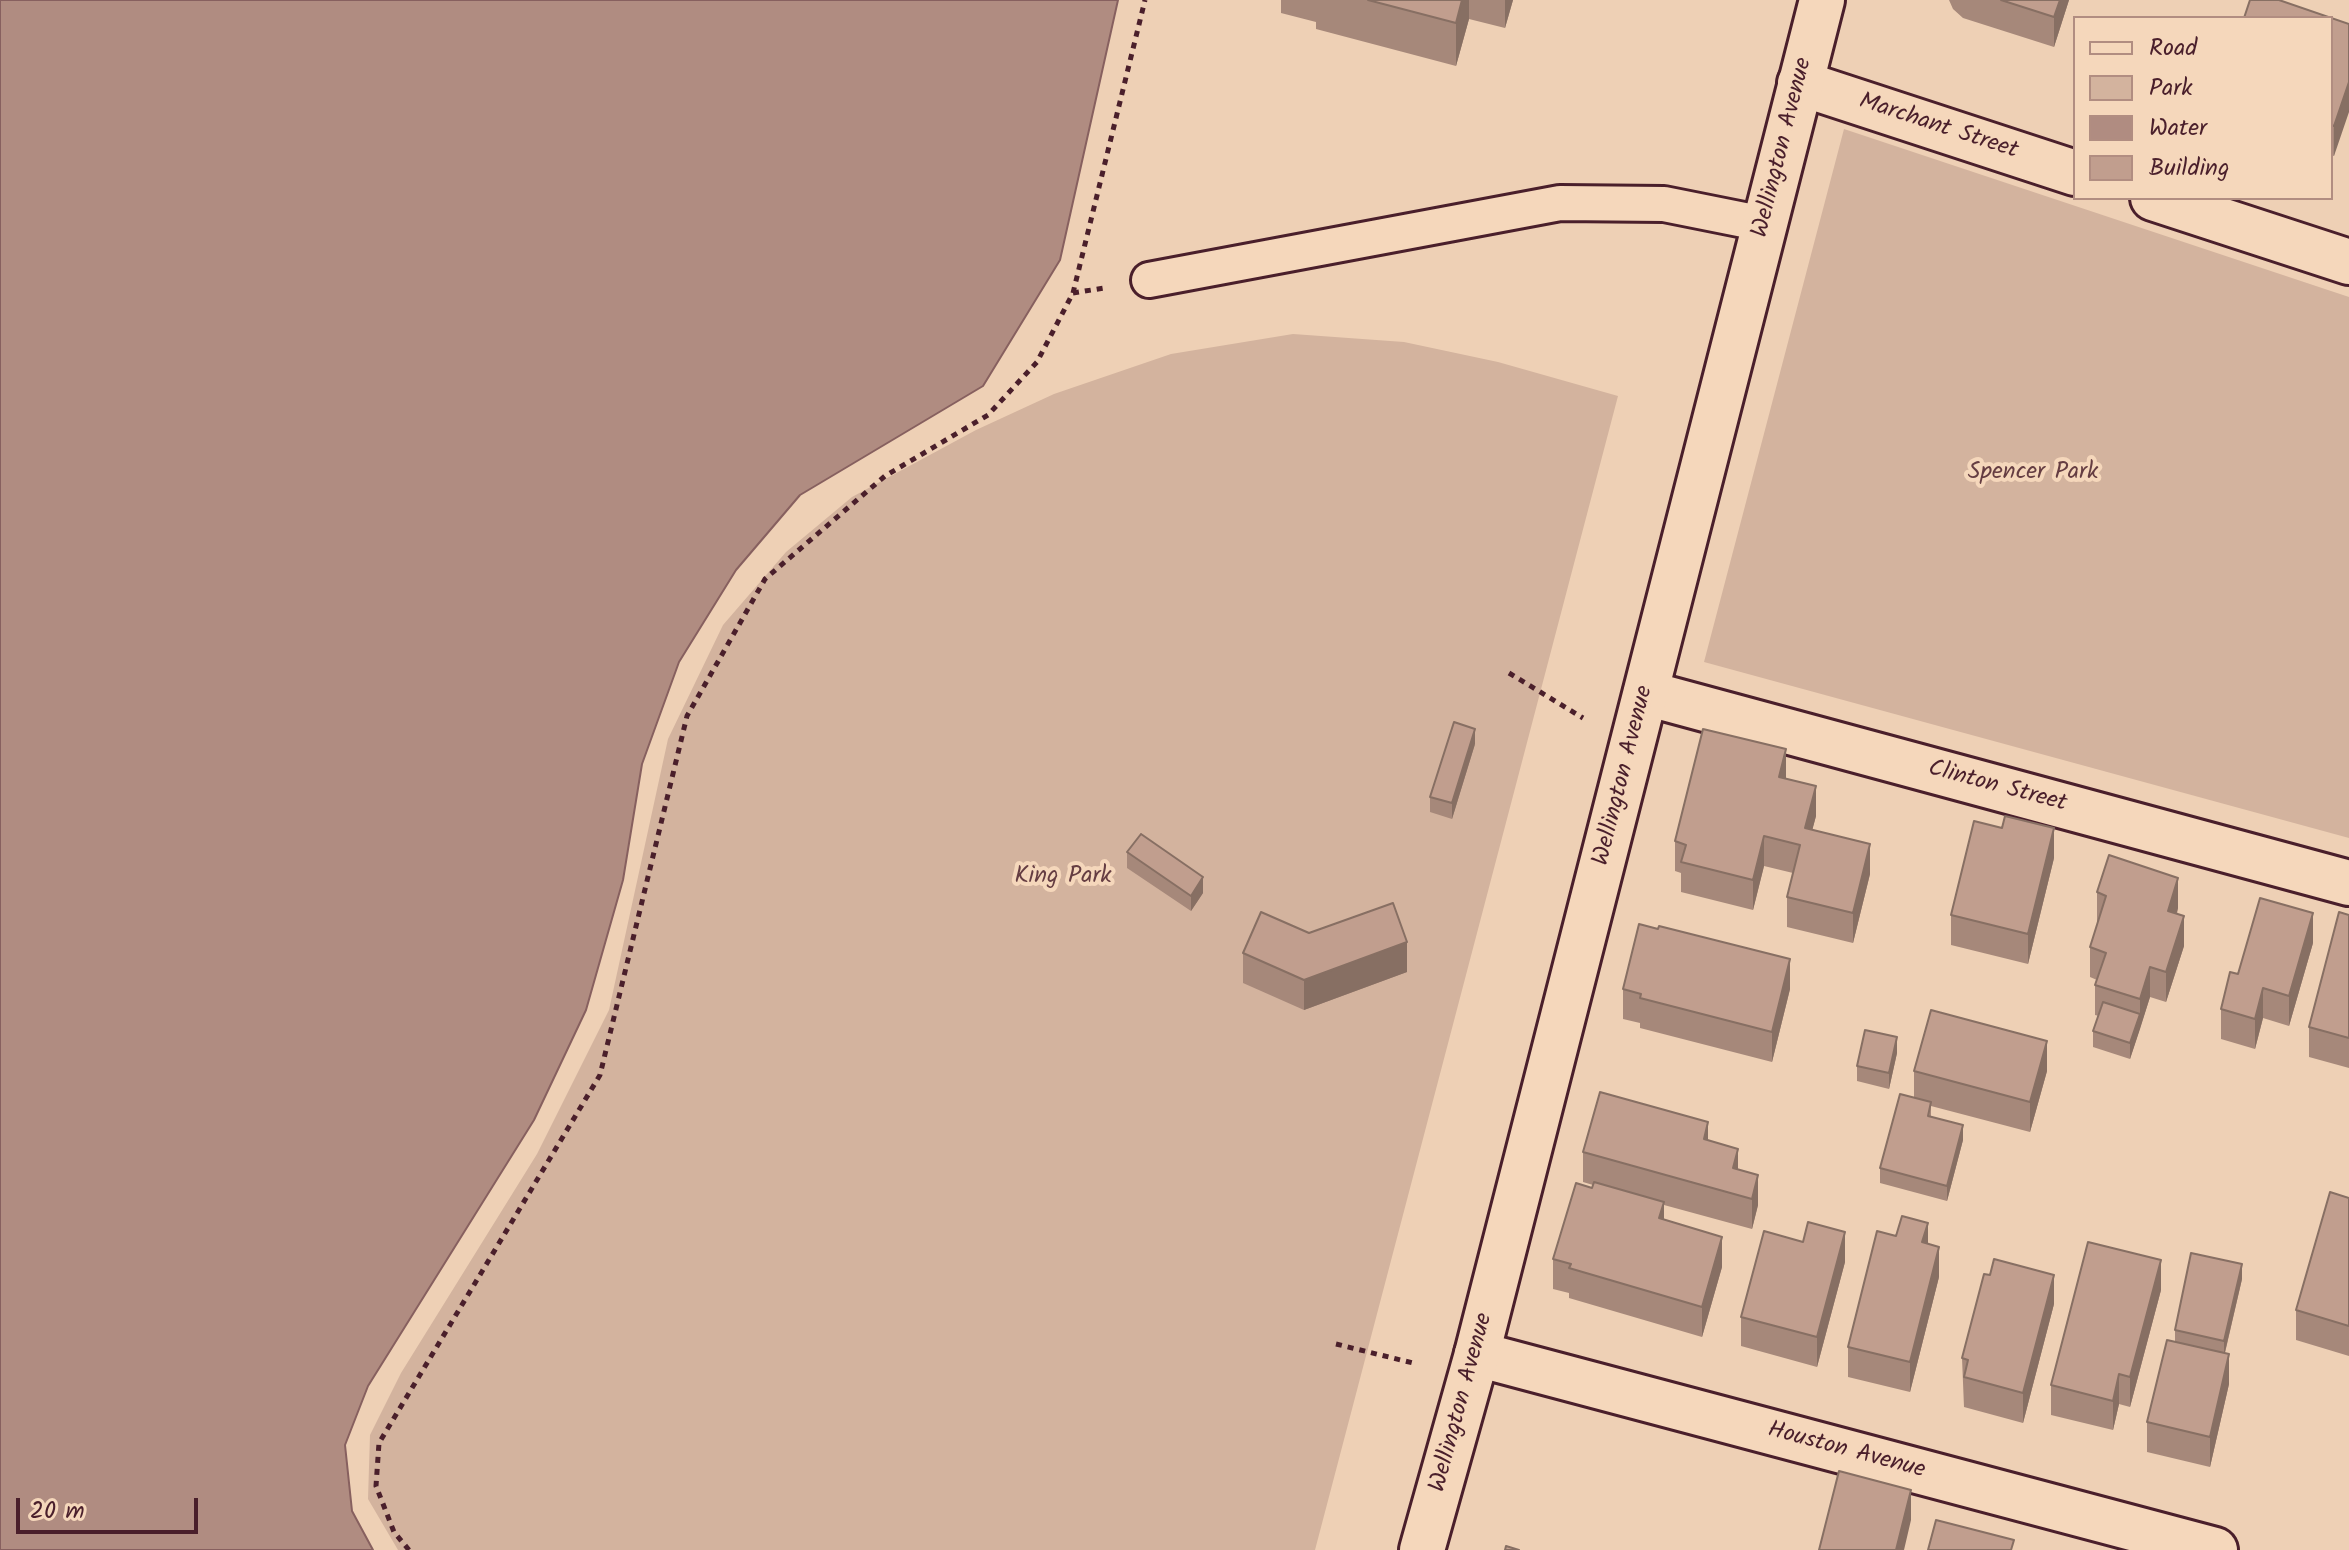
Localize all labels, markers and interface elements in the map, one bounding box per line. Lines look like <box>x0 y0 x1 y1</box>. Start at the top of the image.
legend <box>2073 16 2333 200</box>
text: Road <box>2149 29 2197 68</box>
street label: Wellington Avenue <box>1748 55 1820 241</box>
text: Park <box>2149 69 2193 108</box>
street label: Marchant Street <box>1855 89 2021 167</box>
text: Water <box>2149 109 2207 148</box>
text: Building <box>2149 149 2229 188</box>
park label: Spencer Park <box>1968 460 2098 488</box>
street label: Wellington Avenue <box>1589 683 1661 869</box>
street label: Clinton Street <box>1925 756 2069 820</box>
park label: King Park <box>1014 864 1112 892</box>
street label: Wellington Avenue <box>1425 1310 1501 1496</box>
street label: Houston Avenue <box>1764 1417 1928 1487</box>
scale bar <box>20 1482 202 1532</box>
text: 20 m <box>30 1492 85 1531</box>

